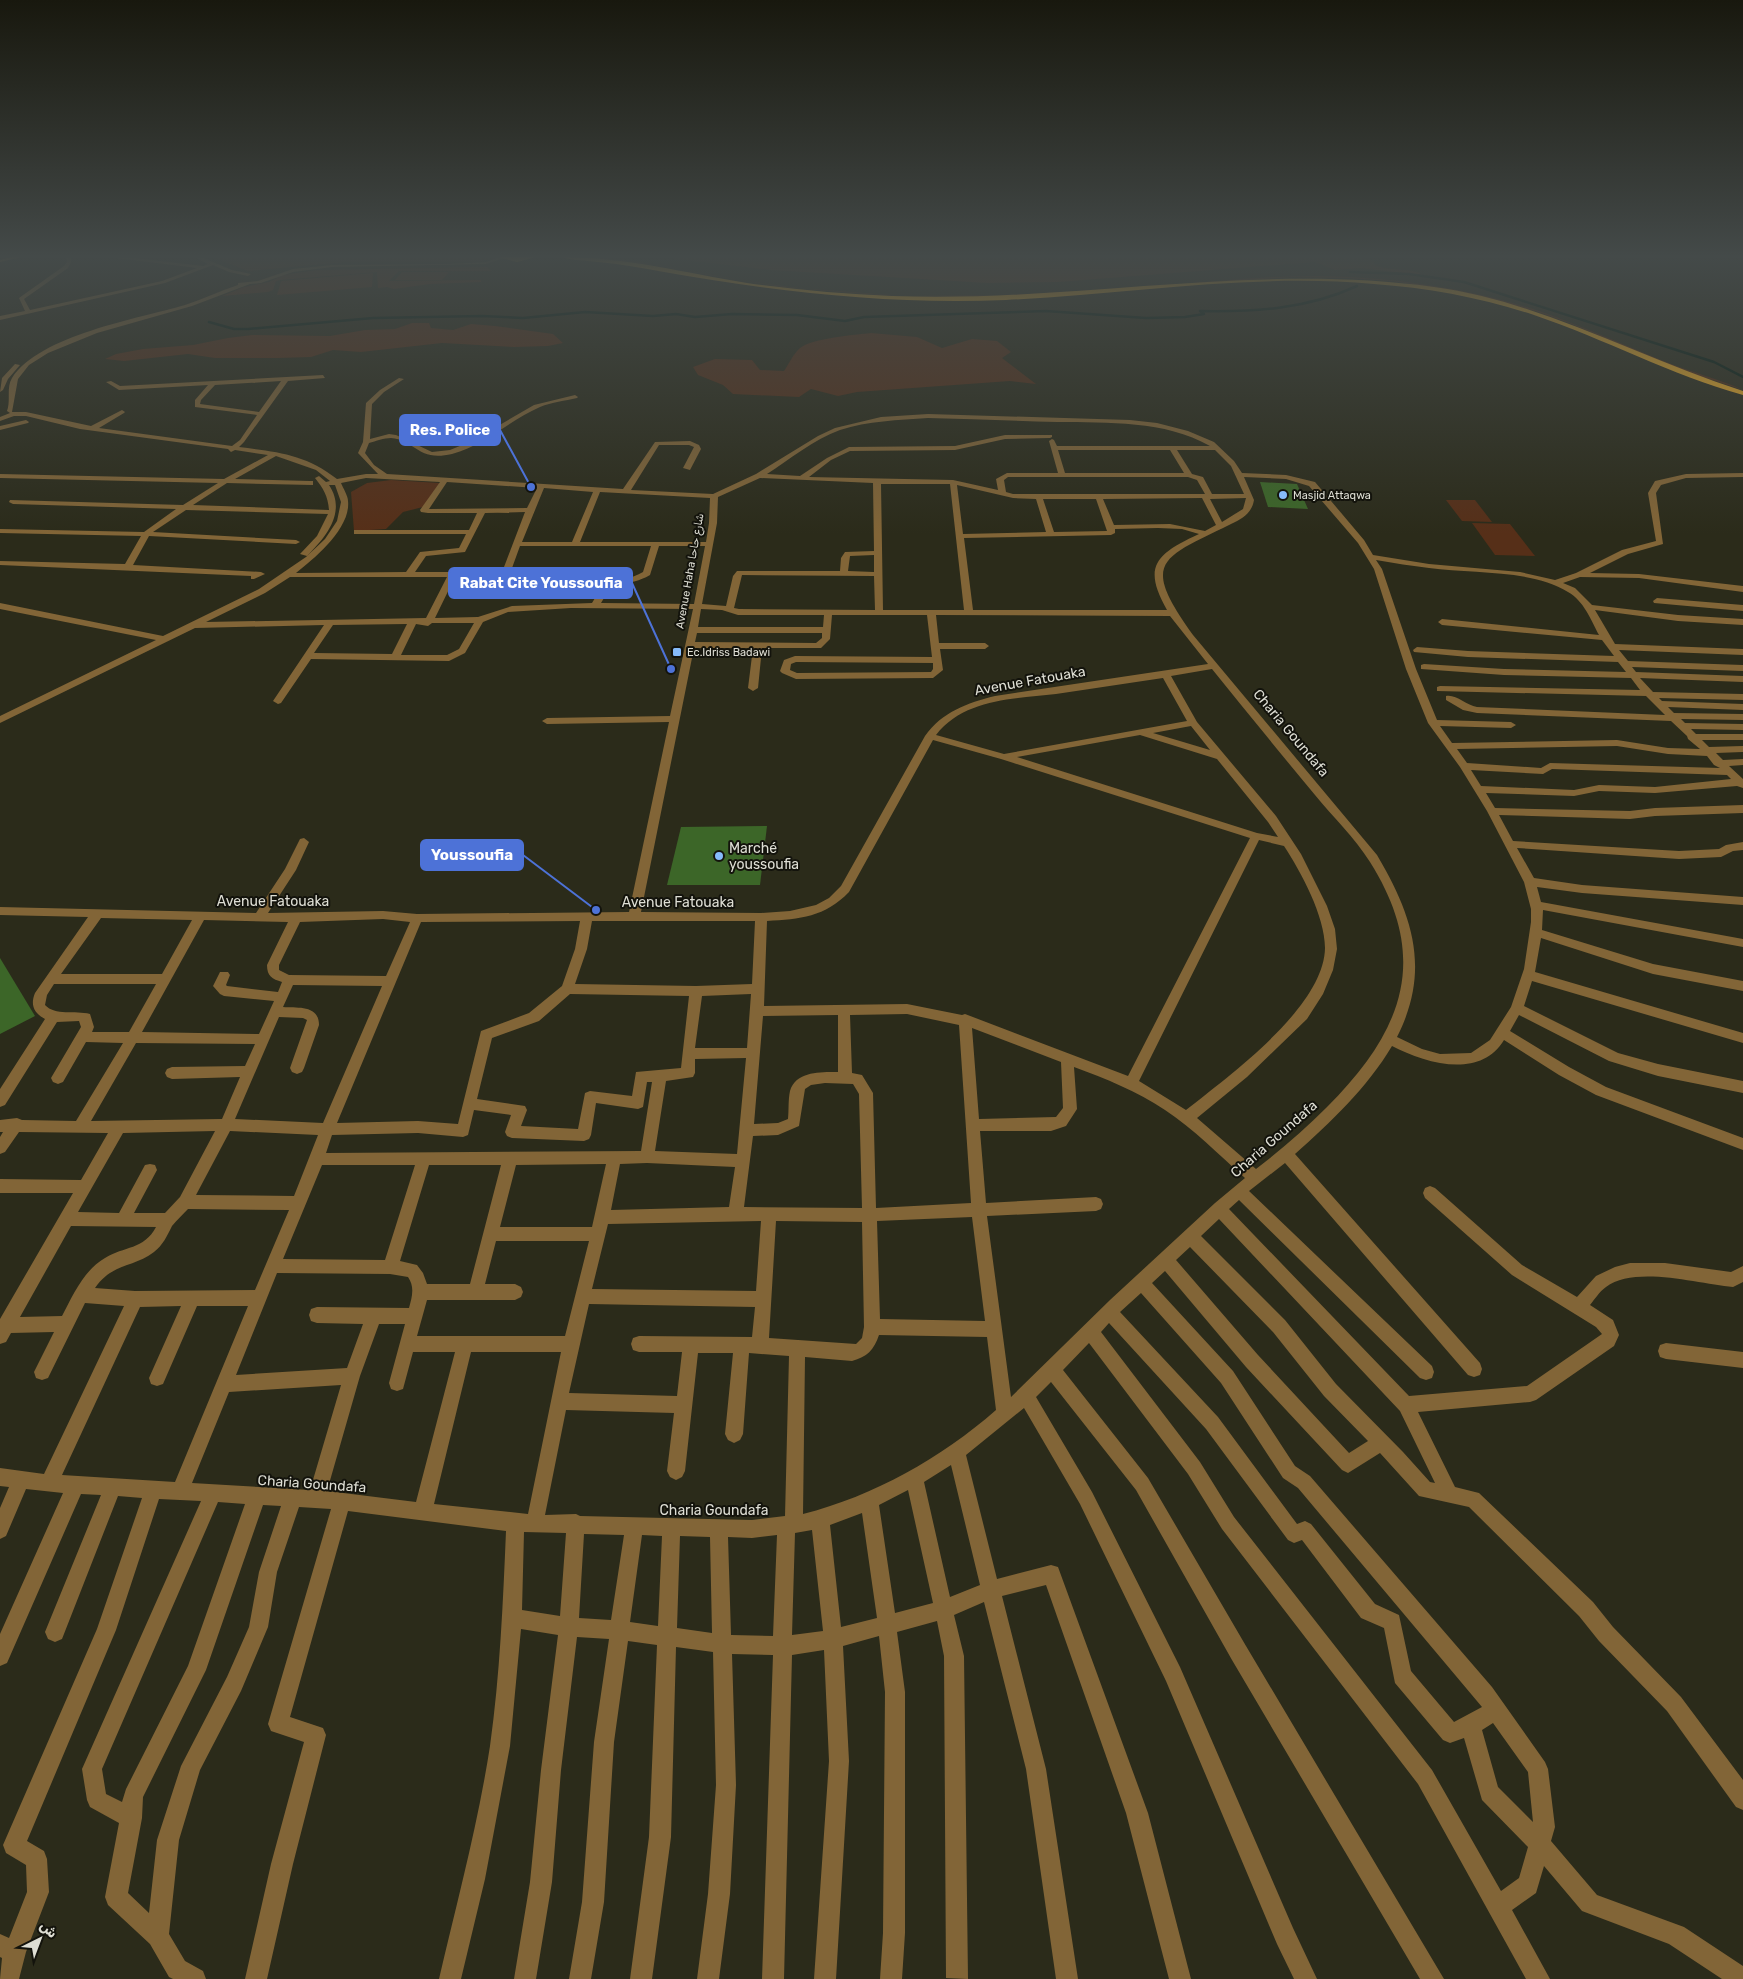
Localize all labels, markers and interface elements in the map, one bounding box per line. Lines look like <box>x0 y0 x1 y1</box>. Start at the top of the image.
callout: Res. Police <box>400 415 500 445</box>
text: Res. Police <box>410 421 490 439</box>
marker: Masjid Attaqwa <box>1277 489 1289 501</box>
place label: Masjid Attaqwa <box>1293 489 1371 502</box>
street label: Avenue Haha شارع حاحا <box>673 512 709 630</box>
callout: Rabat Cite Youssoufia <box>449 568 632 598</box>
text: Rabat Cite Youssoufia <box>459 574 623 592</box>
marker: Ec.Idriss Badawi <box>671 646 683 658</box>
place label: Ec.Idriss Badawi <box>687 646 770 659</box>
street label: Avenue Fatouaka <box>973 663 1087 699</box>
street label: Charia Goundafa <box>1249 686 1333 780</box>
callout: Youssoufia <box>421 840 523 870</box>
place label: Marché youssoufia <box>729 840 799 873</box>
text: Youssoufia <box>431 846 513 864</box>
marker: Marché youssoufia <box>713 850 725 862</box>
street label: Avenue Fatouaka <box>217 893 329 910</box>
street label: Avenue Fatouaka <box>622 894 734 911</box>
street label: Charia Goundafa <box>1227 1097 1321 1181</box>
street label: Charia Goundafa <box>257 1472 367 1496</box>
street label: Charia Goundafa <box>660 1502 768 1519</box>
north arrow <box>15 1914 65 1964</box>
text: ش <box>36 1917 61 1942</box>

